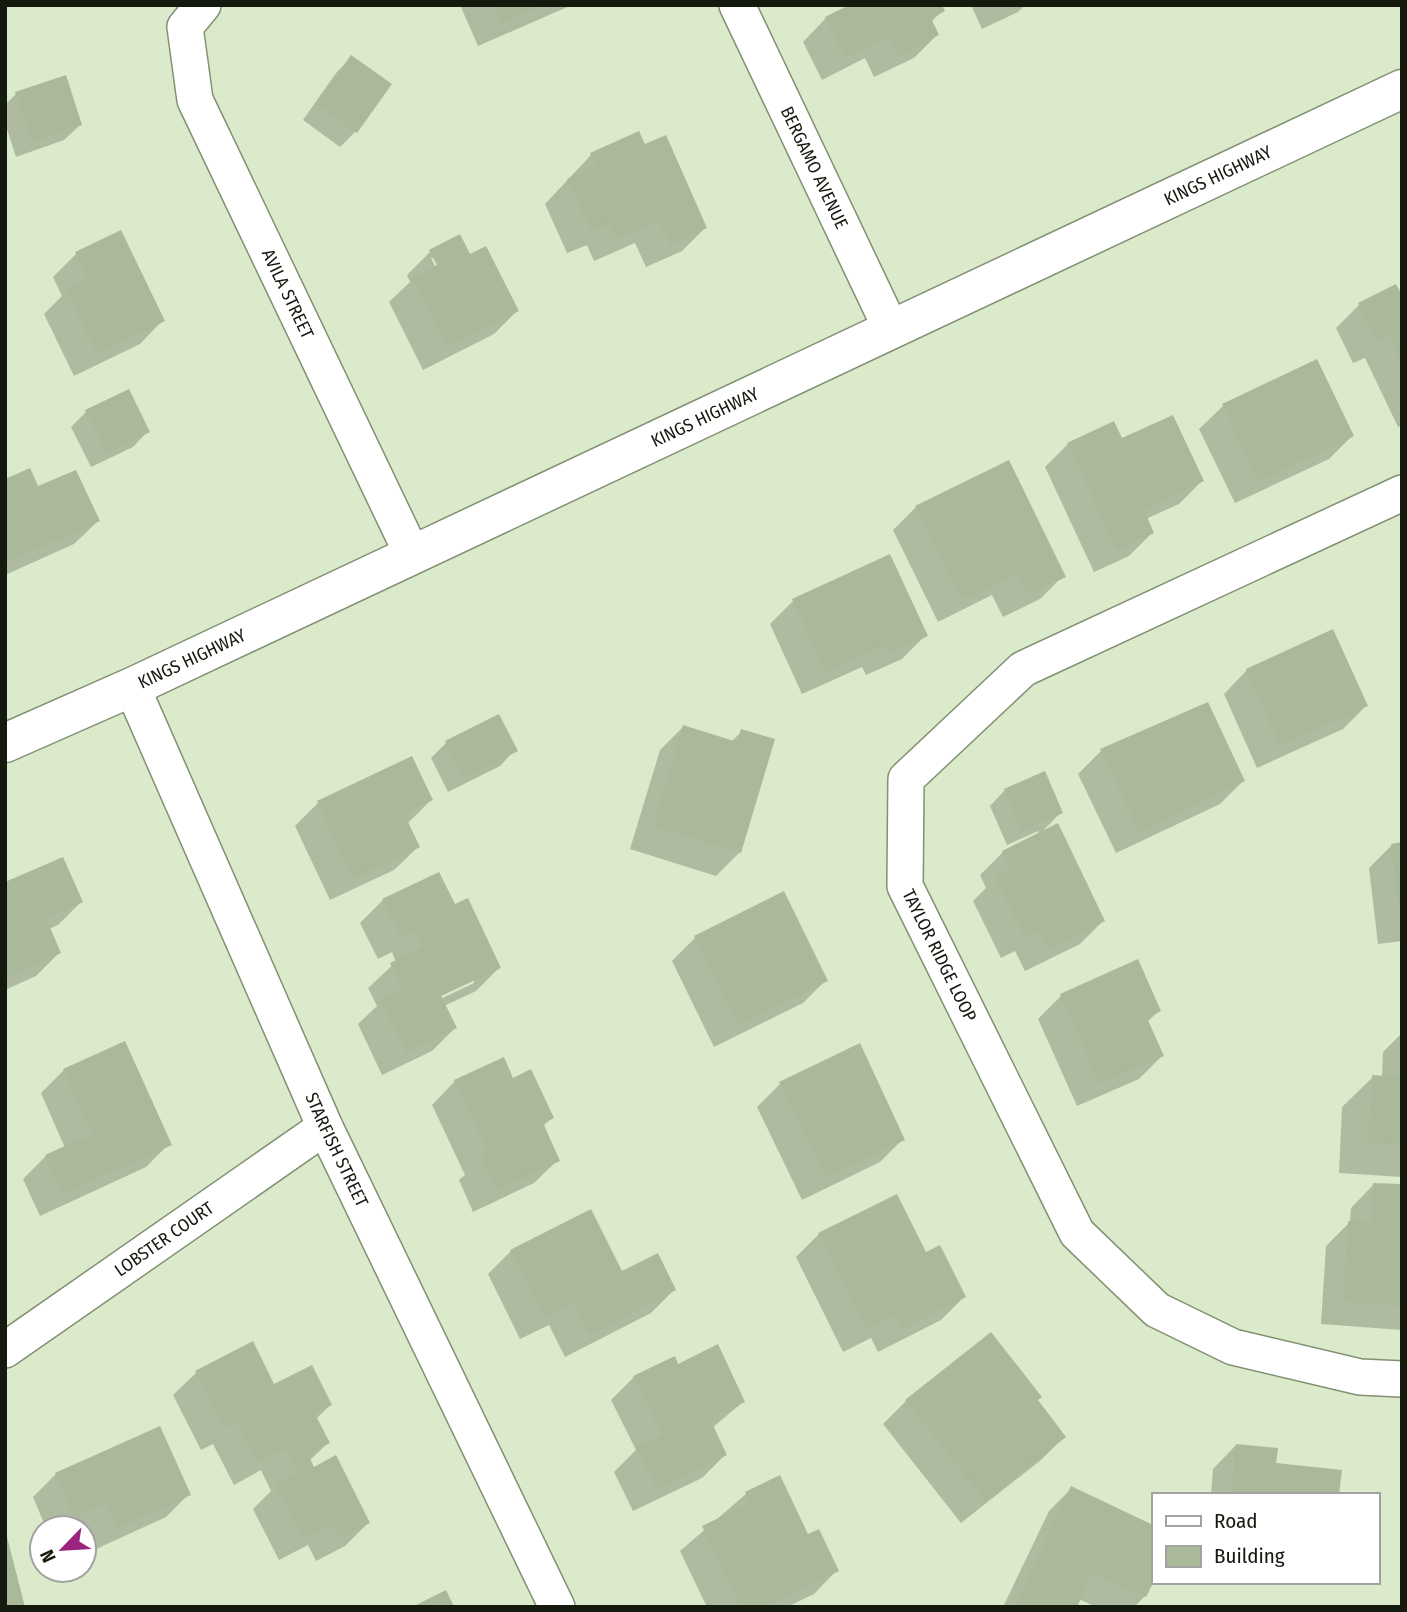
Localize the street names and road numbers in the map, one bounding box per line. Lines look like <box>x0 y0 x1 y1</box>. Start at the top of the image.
street label: BERGAMO AVENUE <box>776 103 853 232</box>
street label: KINGS HIGHWAY <box>1160 141 1275 211</box>
street label: AVILA STREET <box>257 245 319 343</box>
street label: KINGS HIGHWAY <box>647 382 762 452</box>
street label: KINGS HIGHWAY <box>134 624 249 694</box>
street label: TAYLOR RIDGE LOOP <box>897 886 981 1025</box>
street label: STARFISH STREET <box>300 1089 373 1211</box>
street label: LOBSTER COURT <box>110 1197 219 1281</box>

